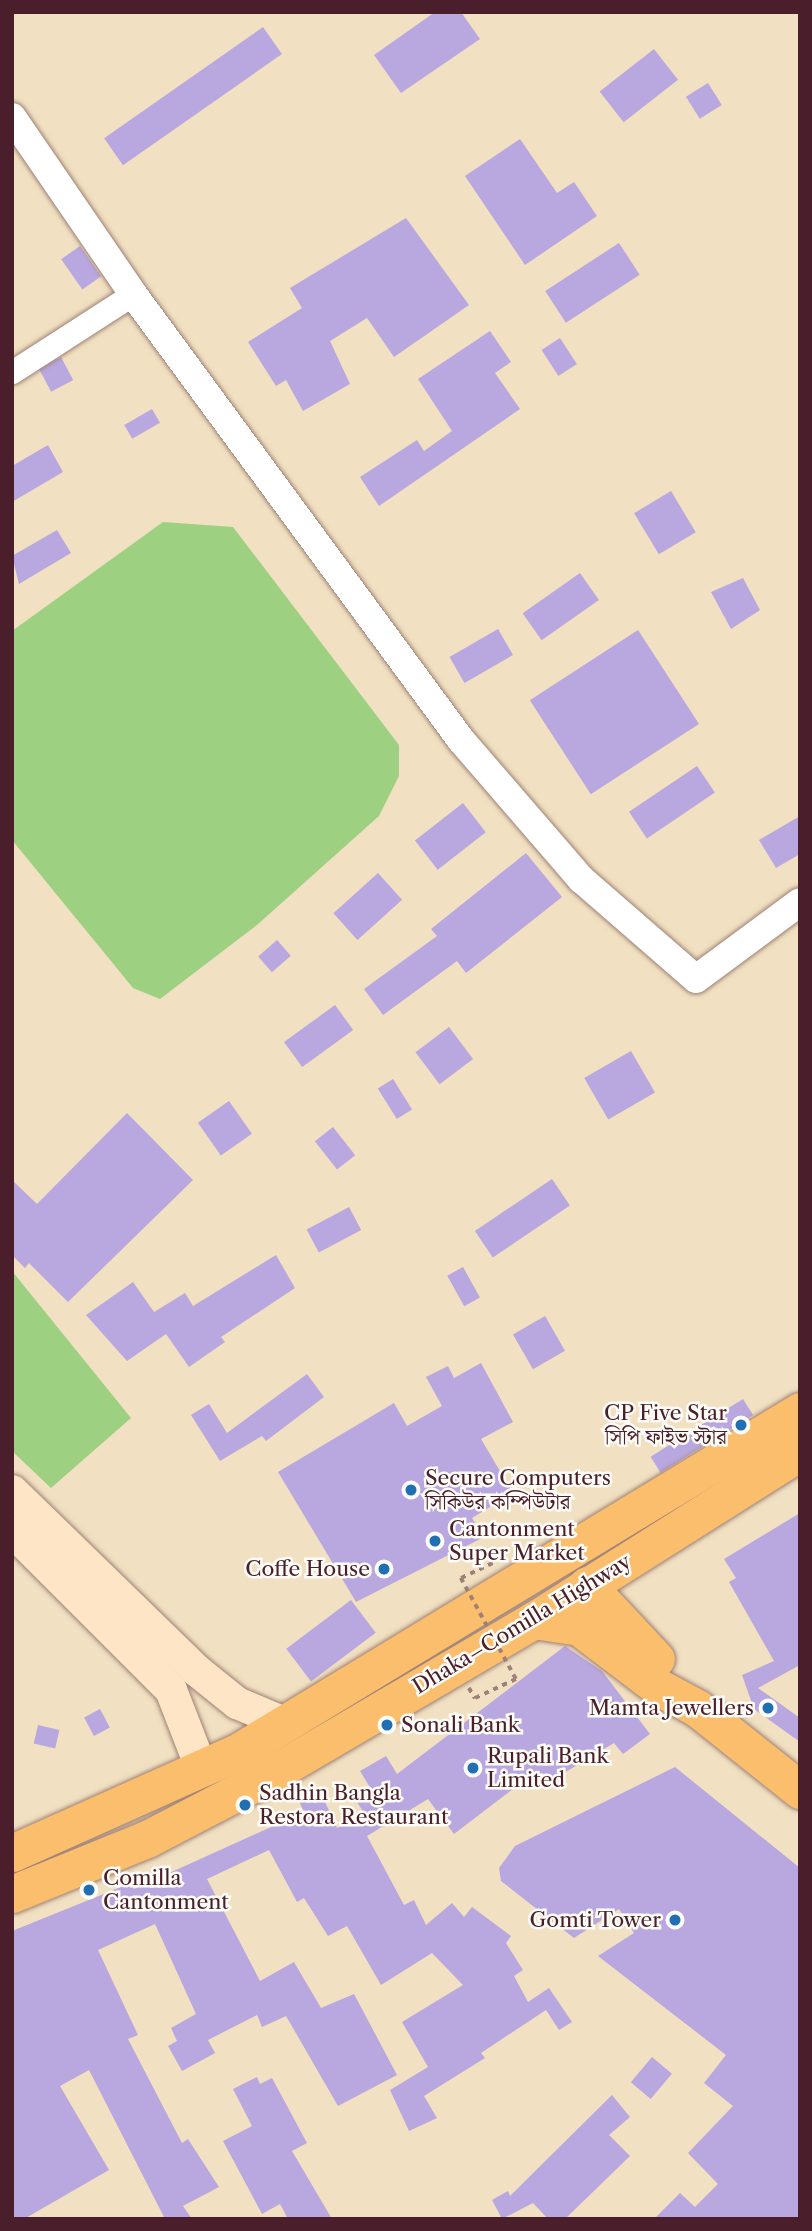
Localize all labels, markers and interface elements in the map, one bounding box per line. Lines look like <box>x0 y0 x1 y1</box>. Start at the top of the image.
place label: CP Five Star সিপি ফাইভ স্টার <box>604 1400 727 1450</box>
marker: CP Five Star সিপি ফাইভ স্টার <box>733 1417 749 1433</box>
place label: Secure Computers সিকিউর কম্পিউটার <box>425 1465 611 1515</box>
marker: Secure Computers সিকিউর কম্পিউটার <box>403 1482 419 1498</box>
place label: Cantonment Super Market <box>449 1516 585 1566</box>
marker: Cantonment Super Market <box>427 1533 443 1549</box>
street label: Dhaka–Comilla Highway <box>408 1549 636 1699</box>
place label: Coffe House <box>245 1556 370 1582</box>
marker: Coffe House <box>376 1561 392 1577</box>
place label: Mamta Jewellers <box>589 1695 754 1721</box>
marker: Mamta Jewellers <box>760 1700 776 1716</box>
place label: Sonali Bank <box>401 1712 520 1738</box>
marker: Sonali Bank <box>379 1717 395 1733</box>
place label: Rupali Bank Limited <box>487 1743 609 1793</box>
marker: Rupali Bank Limited <box>465 1760 481 1776</box>
place label: Sadhin Bangla Restora Restaurant <box>259 1780 449 1830</box>
marker: Sadhin Bangla Restora Restaurant <box>237 1797 253 1813</box>
place label: Comilla Cantonment <box>103 1865 229 1915</box>
marker: Comilla Cantonment <box>81 1882 97 1898</box>
place label: Gomti Tower <box>529 1907 661 1933</box>
marker: Gomti Tower <box>667 1912 683 1928</box>

